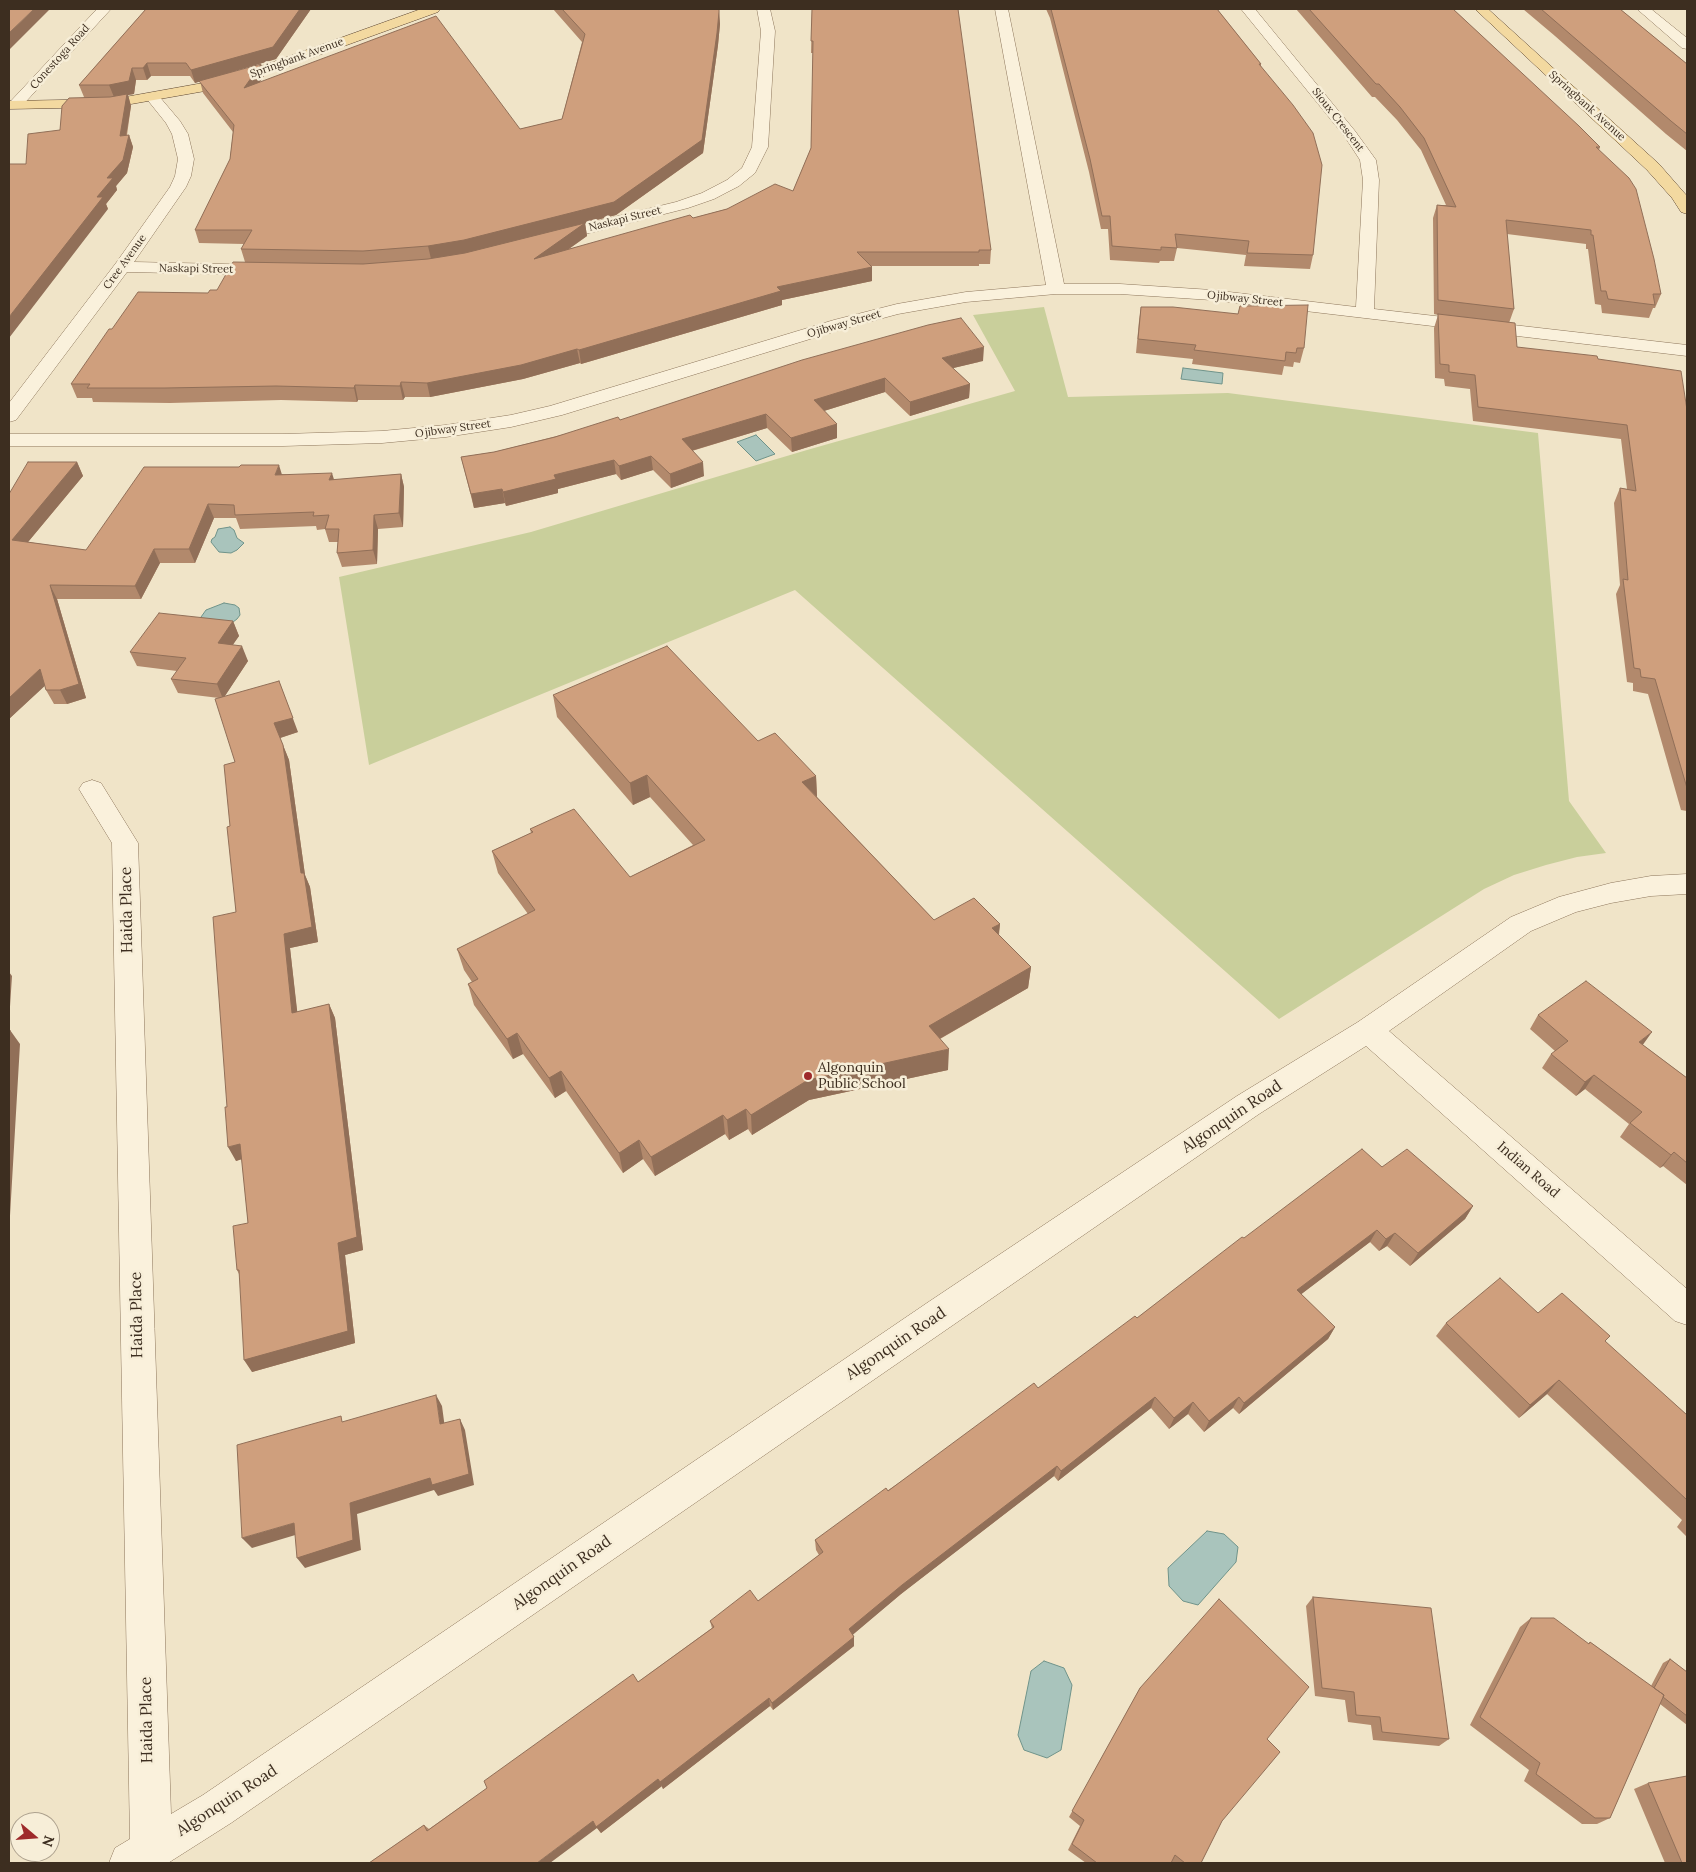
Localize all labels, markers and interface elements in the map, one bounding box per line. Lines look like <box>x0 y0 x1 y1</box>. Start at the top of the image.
street label: Conestoga Road <box>27 22 93 92</box>
street label: Springbank Avenue <box>248 35 346 81</box>
street label: Springbank Avenue <box>1546 68 1628 144</box>
street label: Sioux Crescent <box>1309 86 1367 154</box>
street label: Naskapi Street <box>587 204 663 234</box>
street label: Cree Avenue <box>101 232 149 292</box>
street label: Naskapi Street <box>159 262 233 276</box>
street label: Ojibway Street <box>1206 288 1284 310</box>
street label: Ojibway Street <box>805 307 883 341</box>
street label: Ojibway Street <box>414 417 492 441</box>
street label: Haida Place <box>117 867 137 953</box>
place label: Algonquin Public School <box>818 1060 906 1092</box>
marker: Algonquin Public School <box>802 1070 814 1082</box>
street label: Algonquin Road <box>1178 1076 1286 1158</box>
street label: Indian Road <box>1493 1138 1563 1202</box>
street label: Haida Place <box>127 1272 147 1358</box>
street label: Algonquin Road <box>842 1303 950 1385</box>
street label: Algonquin Road <box>509 1532 615 1614</box>
street label: Haida Place <box>137 1677 157 1763</box>
street label: Algonquin Road <box>173 1761 281 1841</box>
north arrow <box>10 1812 60 1862</box>
text: N <box>38 1833 59 1849</box>

